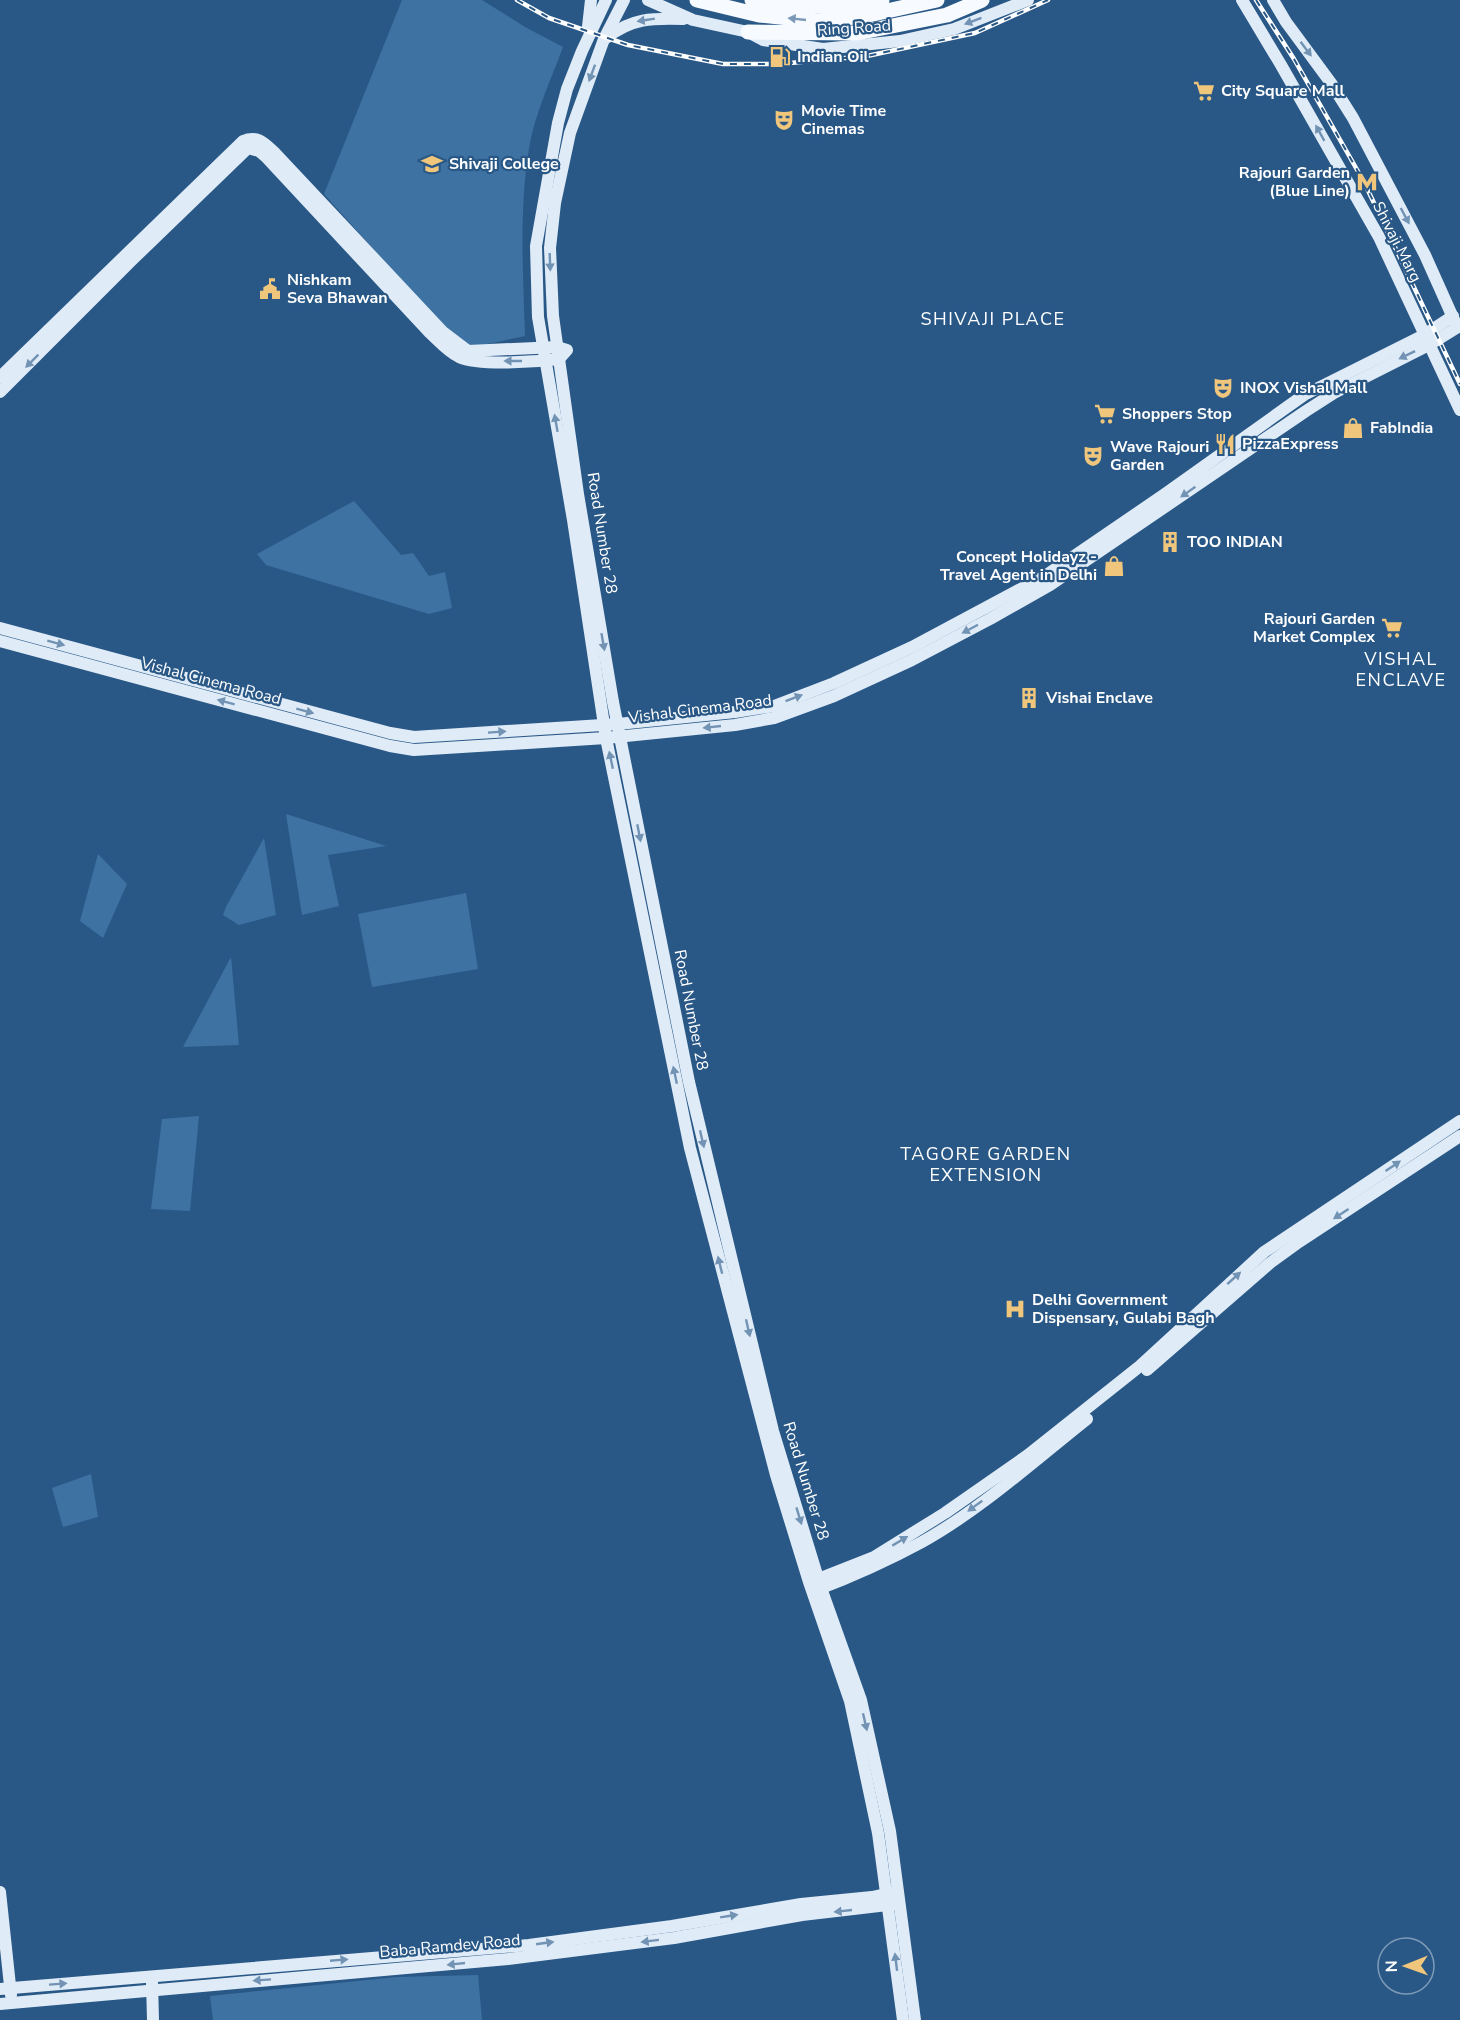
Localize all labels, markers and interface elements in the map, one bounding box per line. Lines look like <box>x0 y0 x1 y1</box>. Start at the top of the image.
one-way arrow <box>787 14 806 24</box>
street label: Ring Road <box>816 14 892 42</box>
one-way arrow <box>637 16 656 25</box>
one-way arrow <box>964 17 982 27</box>
one-way arrow <box>1299 41 1311 56</box>
fuel station icon: Indian Oil <box>768 45 792 69</box>
place label: Indian Oil <box>797 46 869 68</box>
one-way arrow <box>587 64 596 82</box>
supermarket icon: City Square Mall <box>1192 79 1216 103</box>
place label: City Square Mall <box>1221 80 1345 102</box>
place label: Movie Time Cinemas <box>801 100 886 140</box>
theatre icon: Movie Time Cinemas <box>772 108 796 132</box>
one-way arrow <box>1315 124 1325 141</box>
school or university icon: Shivaji College <box>420 152 444 176</box>
place label: Shivaji College <box>449 153 559 175</box>
place label: Rajouri Garden (Blue Line) <box>1239 162 1350 202</box>
metro station icon: Rajouri Garden (Blue Line) <box>1355 170 1379 194</box>
street label: Shivaji Marg <box>1367 198 1427 286</box>
one-way arrow <box>1400 208 1410 225</box>
one-way arrow <box>546 252 555 271</box>
place label: Nishkam Seva Bhawan <box>287 269 388 309</box>
public building icon: Nishkam Seva Bhawan <box>258 277 282 301</box>
district label: SHIVAJI PLACE <box>920 307 1066 331</box>
one-way arrow <box>1398 350 1416 360</box>
one-way arrow <box>26 354 40 368</box>
one-way arrow <box>503 356 522 366</box>
theatre icon: INOX Vishal Mall <box>1211 376 1235 400</box>
place label: INOX Vishal Mall <box>1240 377 1367 399</box>
supermarket icon: Shoppers Stop <box>1093 402 1117 426</box>
place label: Shoppers Stop <box>1122 403 1232 425</box>
one-way arrow <box>551 413 560 432</box>
shop icon: FabIndia <box>1341 416 1365 440</box>
place label: FabIndia <box>1370 417 1433 439</box>
restaurant icon: PizzaExpress <box>1213 432 1237 456</box>
place label: PizzaExpress <box>1242 433 1339 455</box>
place label: Wave Rajouri Garden <box>1110 436 1209 476</box>
theatre icon: Wave Rajouri Garden <box>1081 444 1105 468</box>
street label: Road Number 28 <box>582 471 622 595</box>
one-way arrow <box>1181 486 1197 498</box>
building icon: TOO INDIAN <box>1158 530 1182 554</box>
place label: TOO INDIAN <box>1187 531 1283 553</box>
place label: Concept Holidayz - Travel Agent in Delhi <box>940 546 1097 586</box>
shop icon: Concept Holidayz - Travel Agent in Delhi <box>1102 554 1126 578</box>
place label: Rajouri Garden Market Complex <box>1253 608 1375 648</box>
supermarket icon: Rajouri Garden Market Complex <box>1380 616 1404 640</box>
one-way arrow <box>962 625 979 634</box>
one-way arrow <box>599 633 608 652</box>
one-way arrow <box>48 639 66 648</box>
district label: VISHAL ENCLAVE <box>1356 647 1446 692</box>
street label: Vishal Cinema Road <box>137 651 284 710</box>
building icon: Vishai Enclave <box>1017 686 1041 710</box>
place label: Vishai Enclave <box>1045 687 1153 709</box>
street label: Vishal Cinema Road <box>626 689 773 729</box>
one-way arrow <box>785 693 803 702</box>
one-way arrow <box>217 697 235 706</box>
one-way arrow <box>296 706 315 716</box>
one-way arrow <box>702 722 721 732</box>
one-way arrow <box>488 727 507 736</box>
one-way arrow <box>606 750 615 769</box>
one-way arrow <box>635 824 644 843</box>
street label: Road Number 28 <box>668 948 714 1072</box>
one-way arrow <box>670 1065 679 1084</box>
one-way arrow <box>698 1130 708 1148</box>
district label: TAGORE GARDEN EXTENSION <box>900 1142 1072 1187</box>
one-way arrow <box>1385 1160 1401 1172</box>
one-way arrow <box>1333 1208 1349 1219</box>
one-way arrow <box>714 1255 724 1274</box>
one-way arrow <box>1226 1272 1241 1285</box>
place label: Delhi Government Dispensary, Gulabi Bagh <box>1032 1289 1215 1329</box>
hospital icon: Delhi Government Dispensary, Gulabi Bagh <box>1003 1297 1027 1321</box>
one-way arrow <box>744 1319 754 1338</box>
street label: Road Number 28 <box>778 1419 834 1543</box>
one-way arrow <box>968 1500 984 1512</box>
one-way arrow <box>795 1507 805 1525</box>
one-way arrow <box>892 1535 908 1546</box>
one-way arrow <box>861 1713 871 1731</box>
one-way arrow <box>833 1906 852 1916</box>
one-way arrow <box>720 1911 739 1920</box>
street label: Baba Ramdev Road <box>379 1929 521 1963</box>
one-way arrow <box>640 1936 659 1946</box>
north arrow <box>1376 1936 1436 1996</box>
one-way arrow <box>535 1938 554 1948</box>
one-way arrow <box>891 1952 901 1971</box>
one-way arrow <box>330 1955 349 1965</box>
one-way arrow <box>447 1959 466 1969</box>
text: N <box>1381 1960 1403 1972</box>
one-way arrow <box>253 1975 272 1985</box>
one-way arrow <box>49 1979 68 1989</box>

